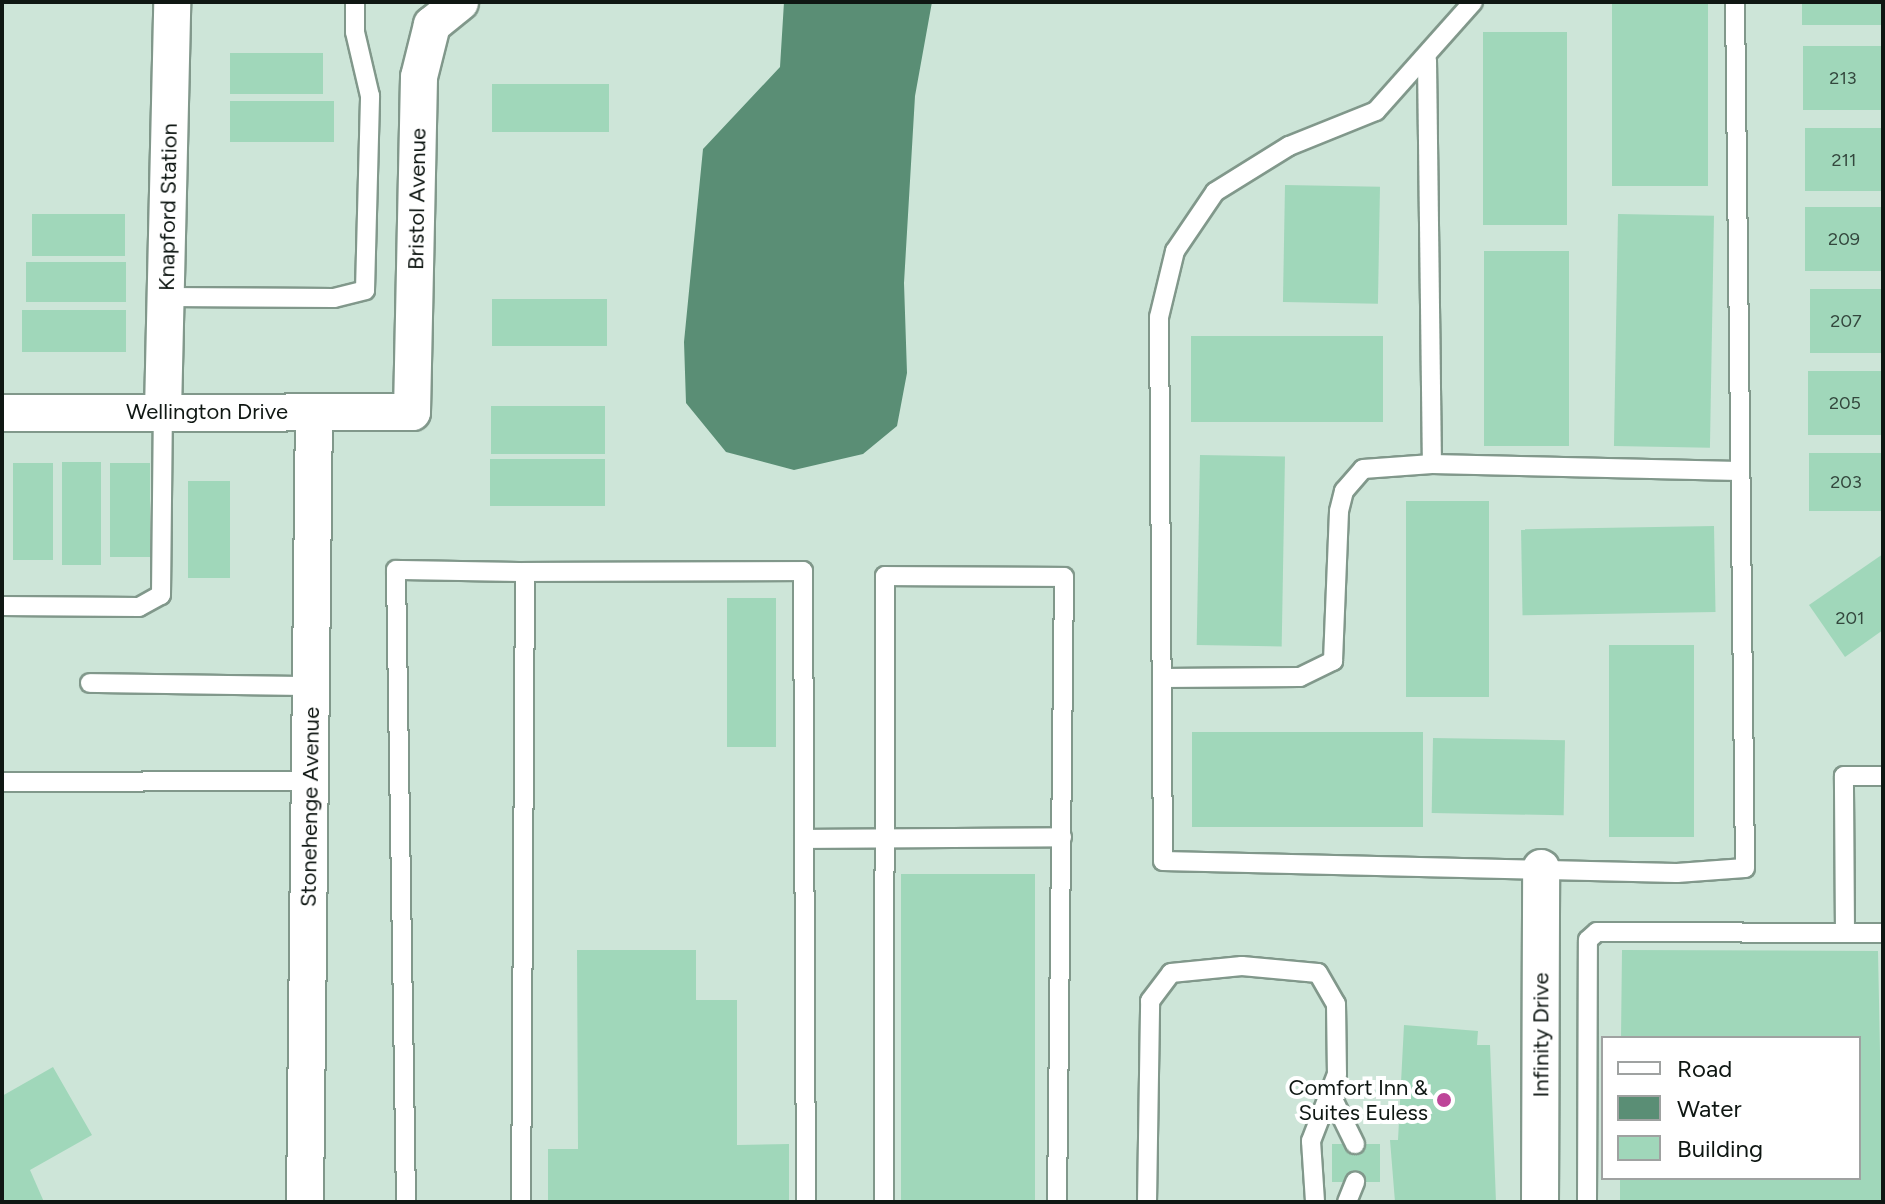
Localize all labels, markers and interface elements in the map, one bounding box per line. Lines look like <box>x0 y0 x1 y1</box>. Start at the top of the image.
house number: 213 <box>1829 67 1857 89</box>
street label: Knapford Station <box>153 123 183 291</box>
street label: Bristol Avenue <box>403 128 431 270</box>
house number: 211 <box>1832 149 1856 171</box>
house number: 209 <box>1828 228 1860 250</box>
house number: 207 <box>1830 310 1862 332</box>
house number: 205 <box>1829 392 1861 414</box>
street label: Wellington Drive <box>126 399 288 425</box>
house number: 203 <box>1830 471 1862 493</box>
house number: 201 <box>1835 607 1865 629</box>
street label: Stonehenge Avenue <box>295 707 325 907</box>
street label: Infinity Drive <box>1528 972 1554 1098</box>
legend <box>1601 1036 1861 1180</box>
text: Road <box>1677 1054 1732 1083</box>
place label: Comfort Inn & Suites Euless <box>1289 1074 1428 1126</box>
marker: Comfort Inn & Suites Euless <box>1435 1091 1453 1109</box>
text: Water <box>1677 1094 1742 1123</box>
text: Building <box>1677 1134 1763 1163</box>

